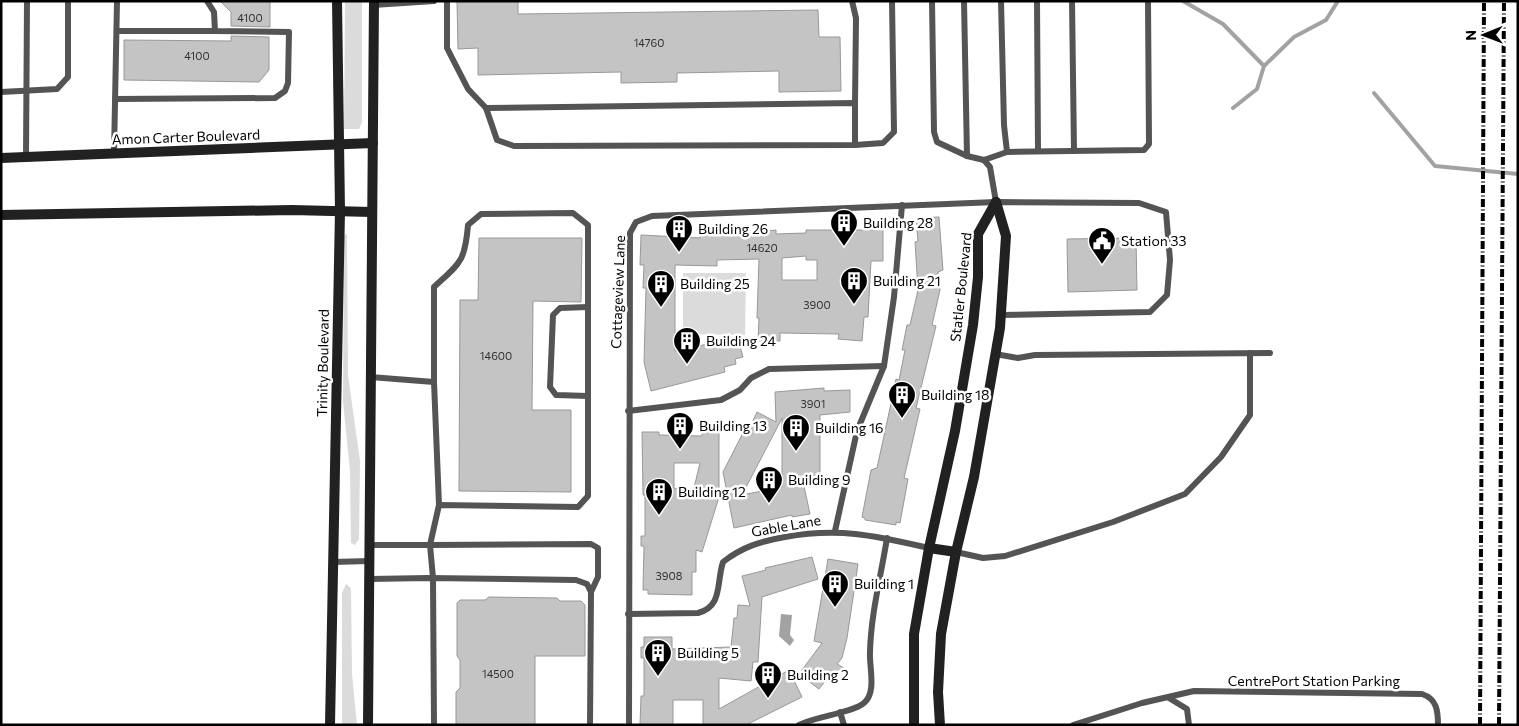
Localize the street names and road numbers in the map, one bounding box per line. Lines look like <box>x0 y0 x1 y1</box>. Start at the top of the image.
street label: Amon Carter Boulevard <box>111 125 260 148</box>
street label: Statler Boulevard <box>946 231 975 342</box>
street label: Cottageview Lane <box>607 235 628 349</box>
street label: Trinity Boulevard <box>313 309 332 417</box>
street label: Gable Lane <box>750 511 822 540</box>
street label: CentrePort Station Parking <box>1228 672 1401 689</box>

